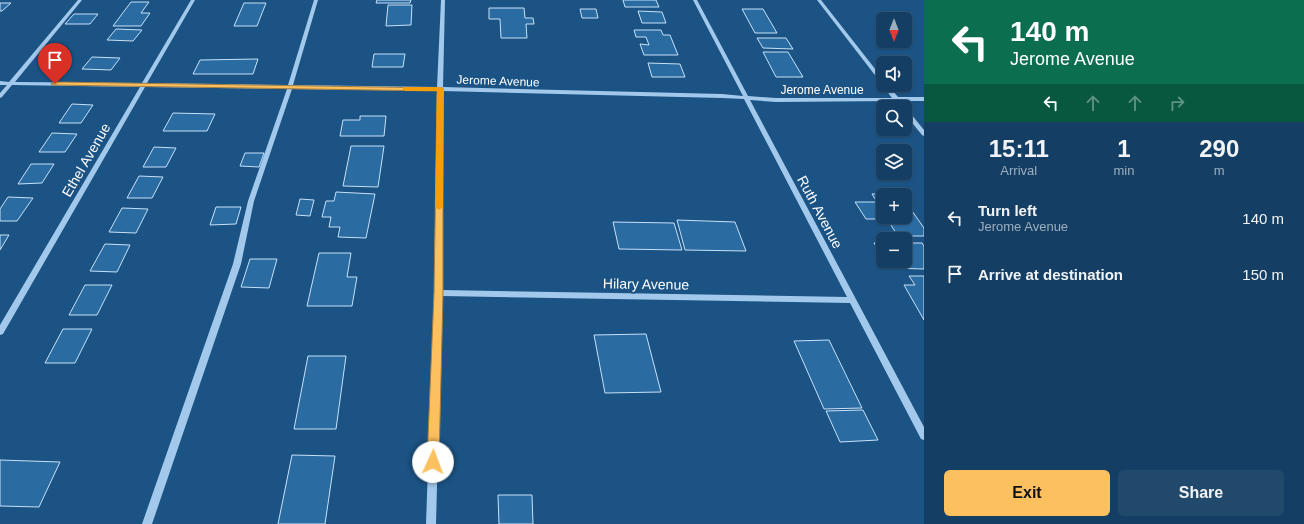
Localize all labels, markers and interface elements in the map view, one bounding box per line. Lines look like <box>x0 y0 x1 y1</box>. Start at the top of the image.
north arrow <box>876 12 912 48</box>
map controls <box>876 12 912 268</box>
icon: left <box>944 16 996 68</box>
text: 140 m <box>1010 16 1089 47</box>
pin <box>38 43 72 84</box>
icon: arrive <box>44 49 66 71</box>
text: Jerome Avenue <box>1010 49 1135 69</box>
button: sound <box>876 56 912 92</box>
street label: Jerome Avenue <box>456 73 540 89</box>
street label: Jerome Avenue <box>780 83 864 97</box>
icon: left <box>1040 92 1062 114</box>
icon: ahead <box>1082 92 1104 114</box>
icon: ahead <box>1124 92 1146 114</box>
icon: right <box>1166 92 1188 114</box>
button: search <box>876 100 912 136</box>
street label: Ethel Avenue <box>59 120 114 200</box>
text: 15:11 <box>989 135 1049 162</box>
text: 1 <box>1117 135 1131 162</box>
text: 290 <box>1199 135 1239 162</box>
button: layers <box>876 144 912 180</box>
text: Arrival <box>1000 163 1037 178</box>
text: min <box>1114 163 1134 178</box>
text: m <box>1214 163 1225 178</box>
street label: Ruth Avenue <box>794 173 846 251</box>
button: + <box>876 188 912 224</box>
text: Turn left <box>978 202 1037 219</box>
icon: left <box>944 207 966 229</box>
text: 140 m <box>1242 210 1284 227</box>
text: Jerome Avenue <box>978 219 1068 234</box>
button: − <box>876 232 912 268</box>
icon: arrive <box>944 263 966 285</box>
text: Arrive at destination <box>978 266 1123 283</box>
text: 150 m <box>1242 266 1284 283</box>
street label: Hilary Avenue <box>603 275 689 293</box>
position arrow <box>412 441 454 483</box>
button: Exit <box>944 470 1110 516</box>
button: Share <box>1118 470 1284 516</box>

